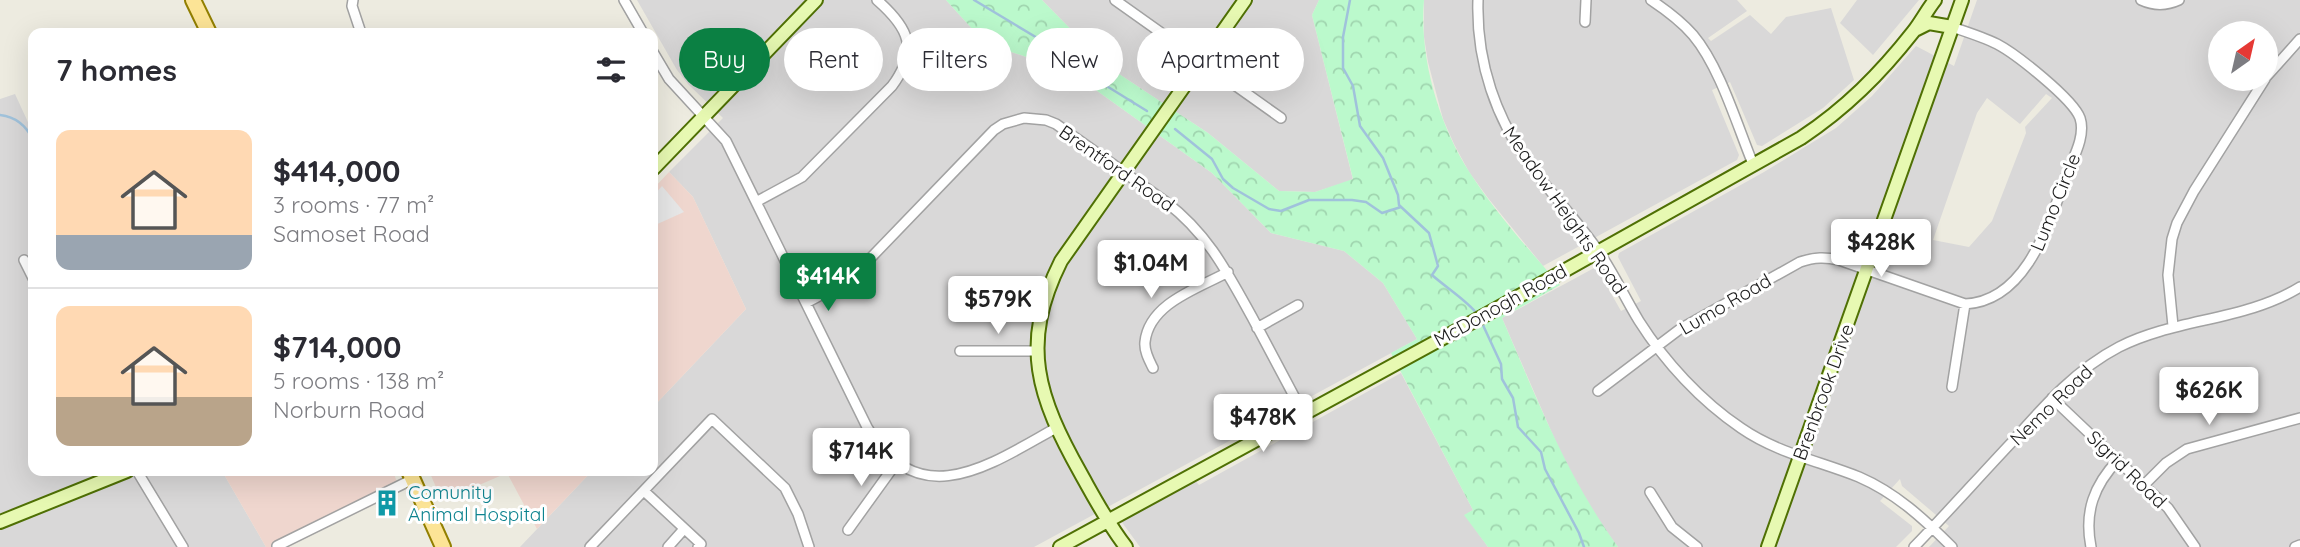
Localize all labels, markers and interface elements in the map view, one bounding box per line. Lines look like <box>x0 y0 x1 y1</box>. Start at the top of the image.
north arrow <box>2208 21 2278 91</box>
map controls <box>2208 21 2278 91</box>
chip: Buy <box>679 28 770 91</box>
chip: Rent <box>784 28 883 91</box>
chip: Filters <box>897 28 1012 91</box>
chip: New <box>1026 28 1123 91</box>
chip: Apartment <box>1137 28 1304 91</box>
text: 7 homes <box>56 51 177 89</box>
icon: filters <box>592 51 630 89</box>
street label: Brentford Road <box>1055 119 1179 217</box>
street label: Meadow Heights Road <box>1498 121 1632 299</box>
street label: Lumo Circle <box>2025 150 2085 254</box>
text: $414,000 <box>273 152 400 190</box>
icon: home <box>112 158 196 242</box>
text: 3 rooms · 77 m² <box>273 190 434 219</box>
text: Samoset Road <box>273 219 430 248</box>
pin: $428K <box>1832 219 1930 279</box>
text: $428K <box>1847 227 1915 256</box>
pin: $1.04M <box>1094 240 1208 300</box>
text: $1.04M <box>1114 248 1188 277</box>
pin: $414K <box>779 254 877 313</box>
street label: McDonogh Road <box>1429 259 1571 351</box>
text: $414K <box>796 261 860 290</box>
street label: Lumo Road <box>1675 268 1775 340</box>
pin: $579K <box>949 276 1047 336</box>
text: $579K <box>964 284 1032 313</box>
street label: Brenbrook Drive <box>1787 321 1859 463</box>
text: $714,000 <box>273 328 401 366</box>
icon: home <box>112 334 196 418</box>
street label: Nemo Road <box>2005 360 2097 450</box>
text: 5 rooms · 138 m² <box>273 366 444 395</box>
pin: $626K <box>2160 368 2258 427</box>
text: $626K <box>2175 375 2243 404</box>
pin: $478K <box>1214 394 1312 454</box>
text: Norburn Road <box>273 395 425 424</box>
text: $478K <box>1230 402 1296 431</box>
street label: Sigrid Road <box>2082 425 2172 513</box>
pin: $714K <box>812 428 910 488</box>
text: $714K <box>829 436 893 465</box>
place label: Comunity Animal Hospital <box>408 480 546 526</box>
building icon: Comunity Animal Hospital <box>372 488 402 518</box>

